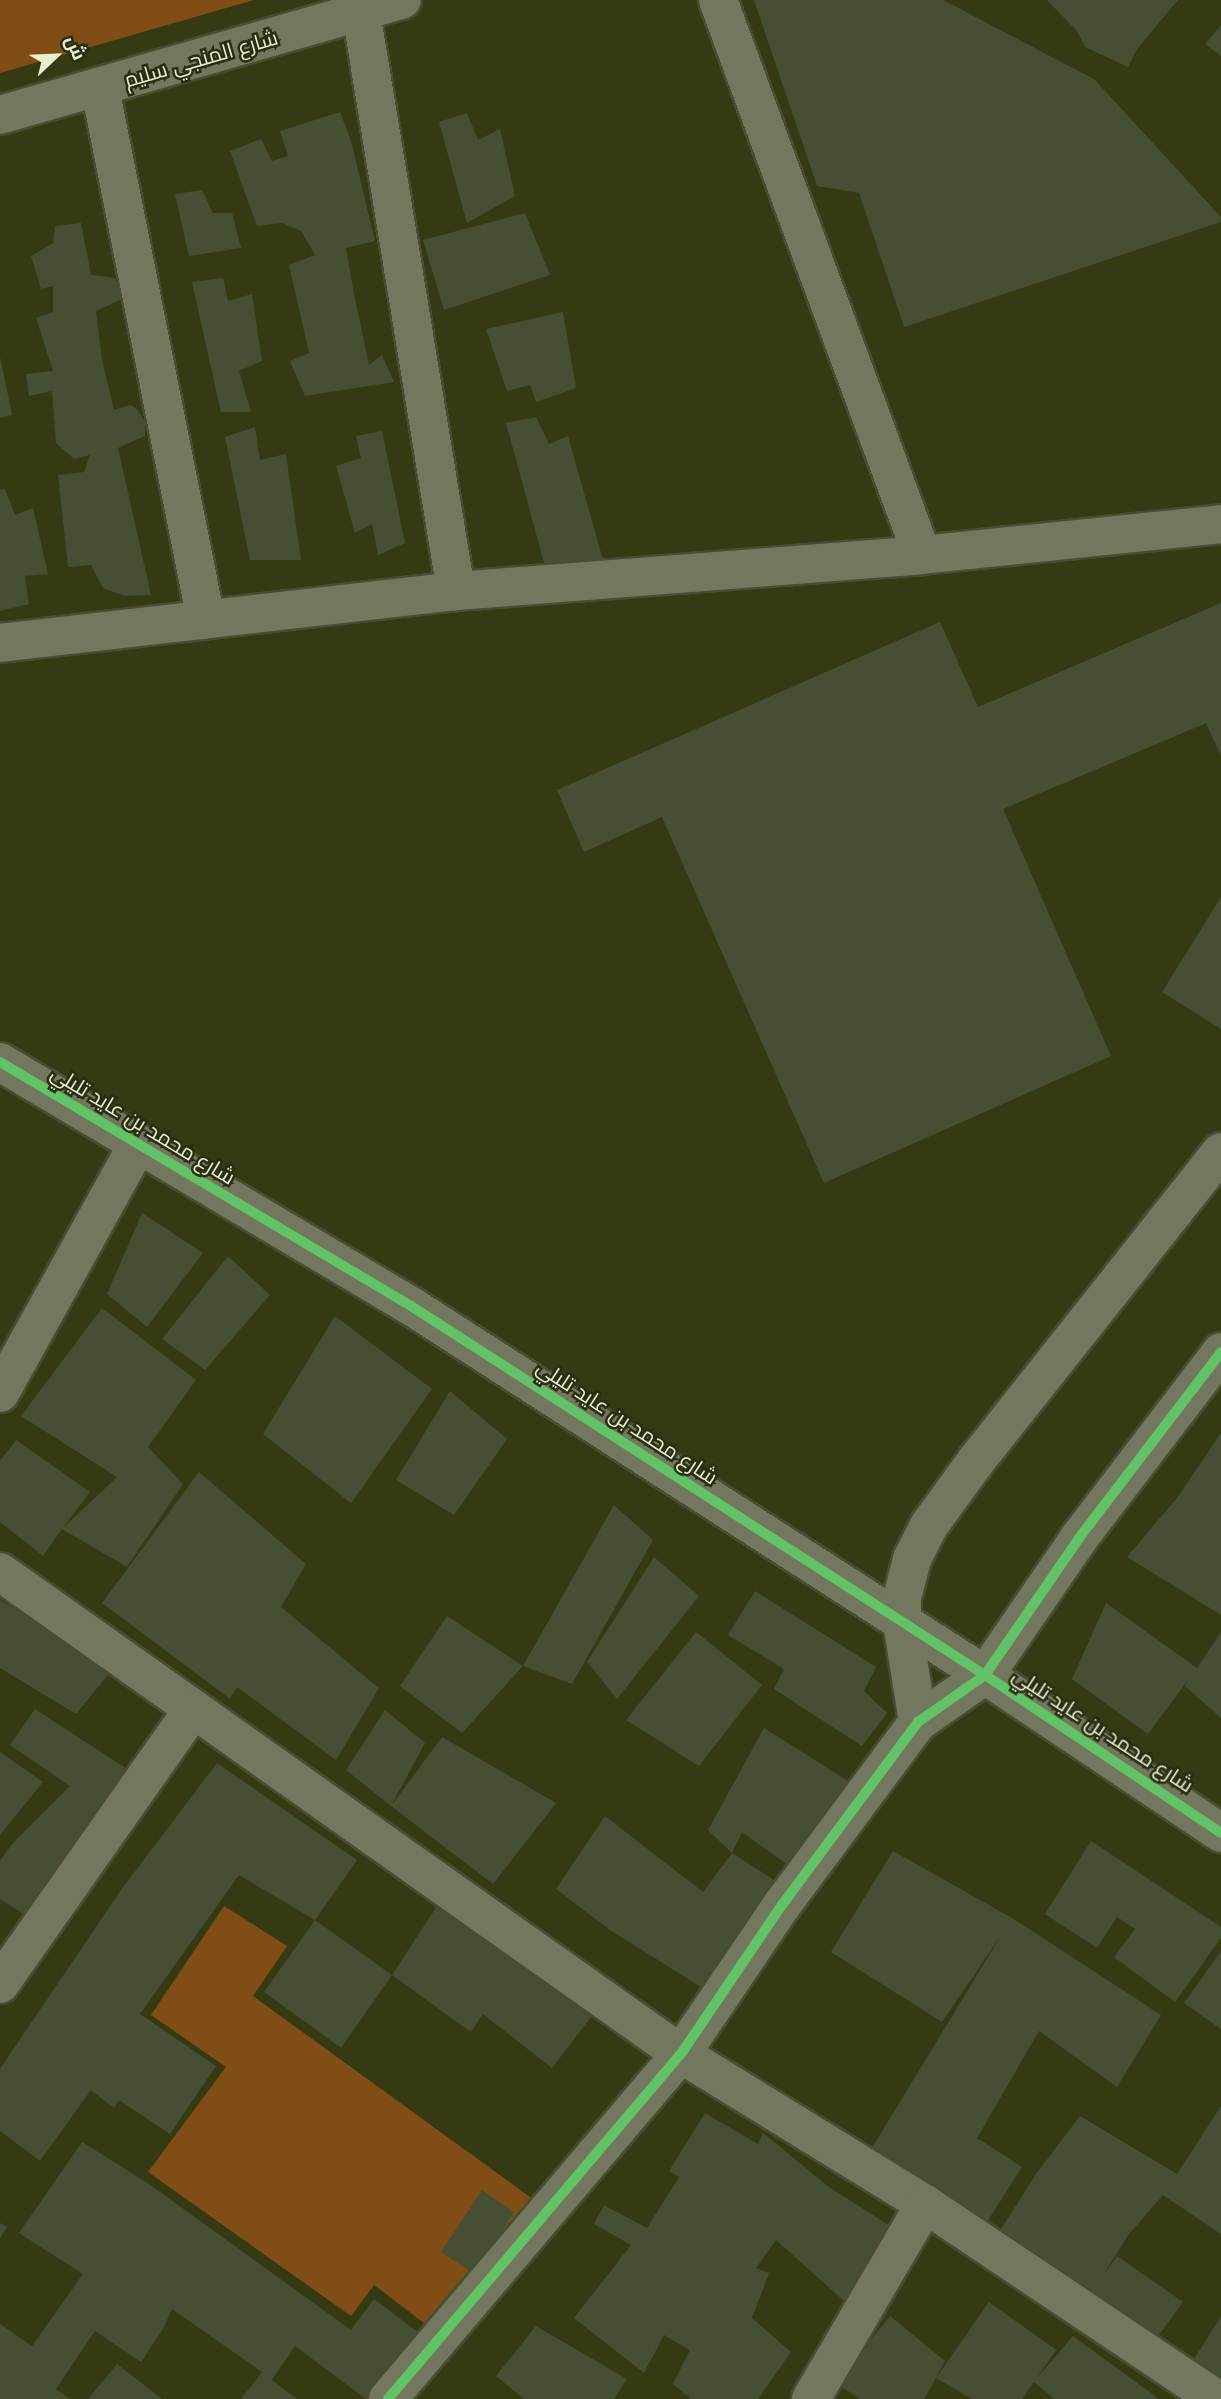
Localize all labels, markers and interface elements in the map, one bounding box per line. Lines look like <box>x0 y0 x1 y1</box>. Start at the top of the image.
north arrow <box>21 21 91 91</box>
street label: شارع المنجي سليم <box>121 25 281 93</box>
text: ش <box>60 31 92 64</box>
street label: شارع محمد بن عايد تليلي <box>46 1060 240 1190</box>
street label: شارع محمد بن عايد تليلي <box>532 1354 722 1490</box>
street label: شارع محمد بن عايد تليلي <box>1008 1662 1198 1798</box>

